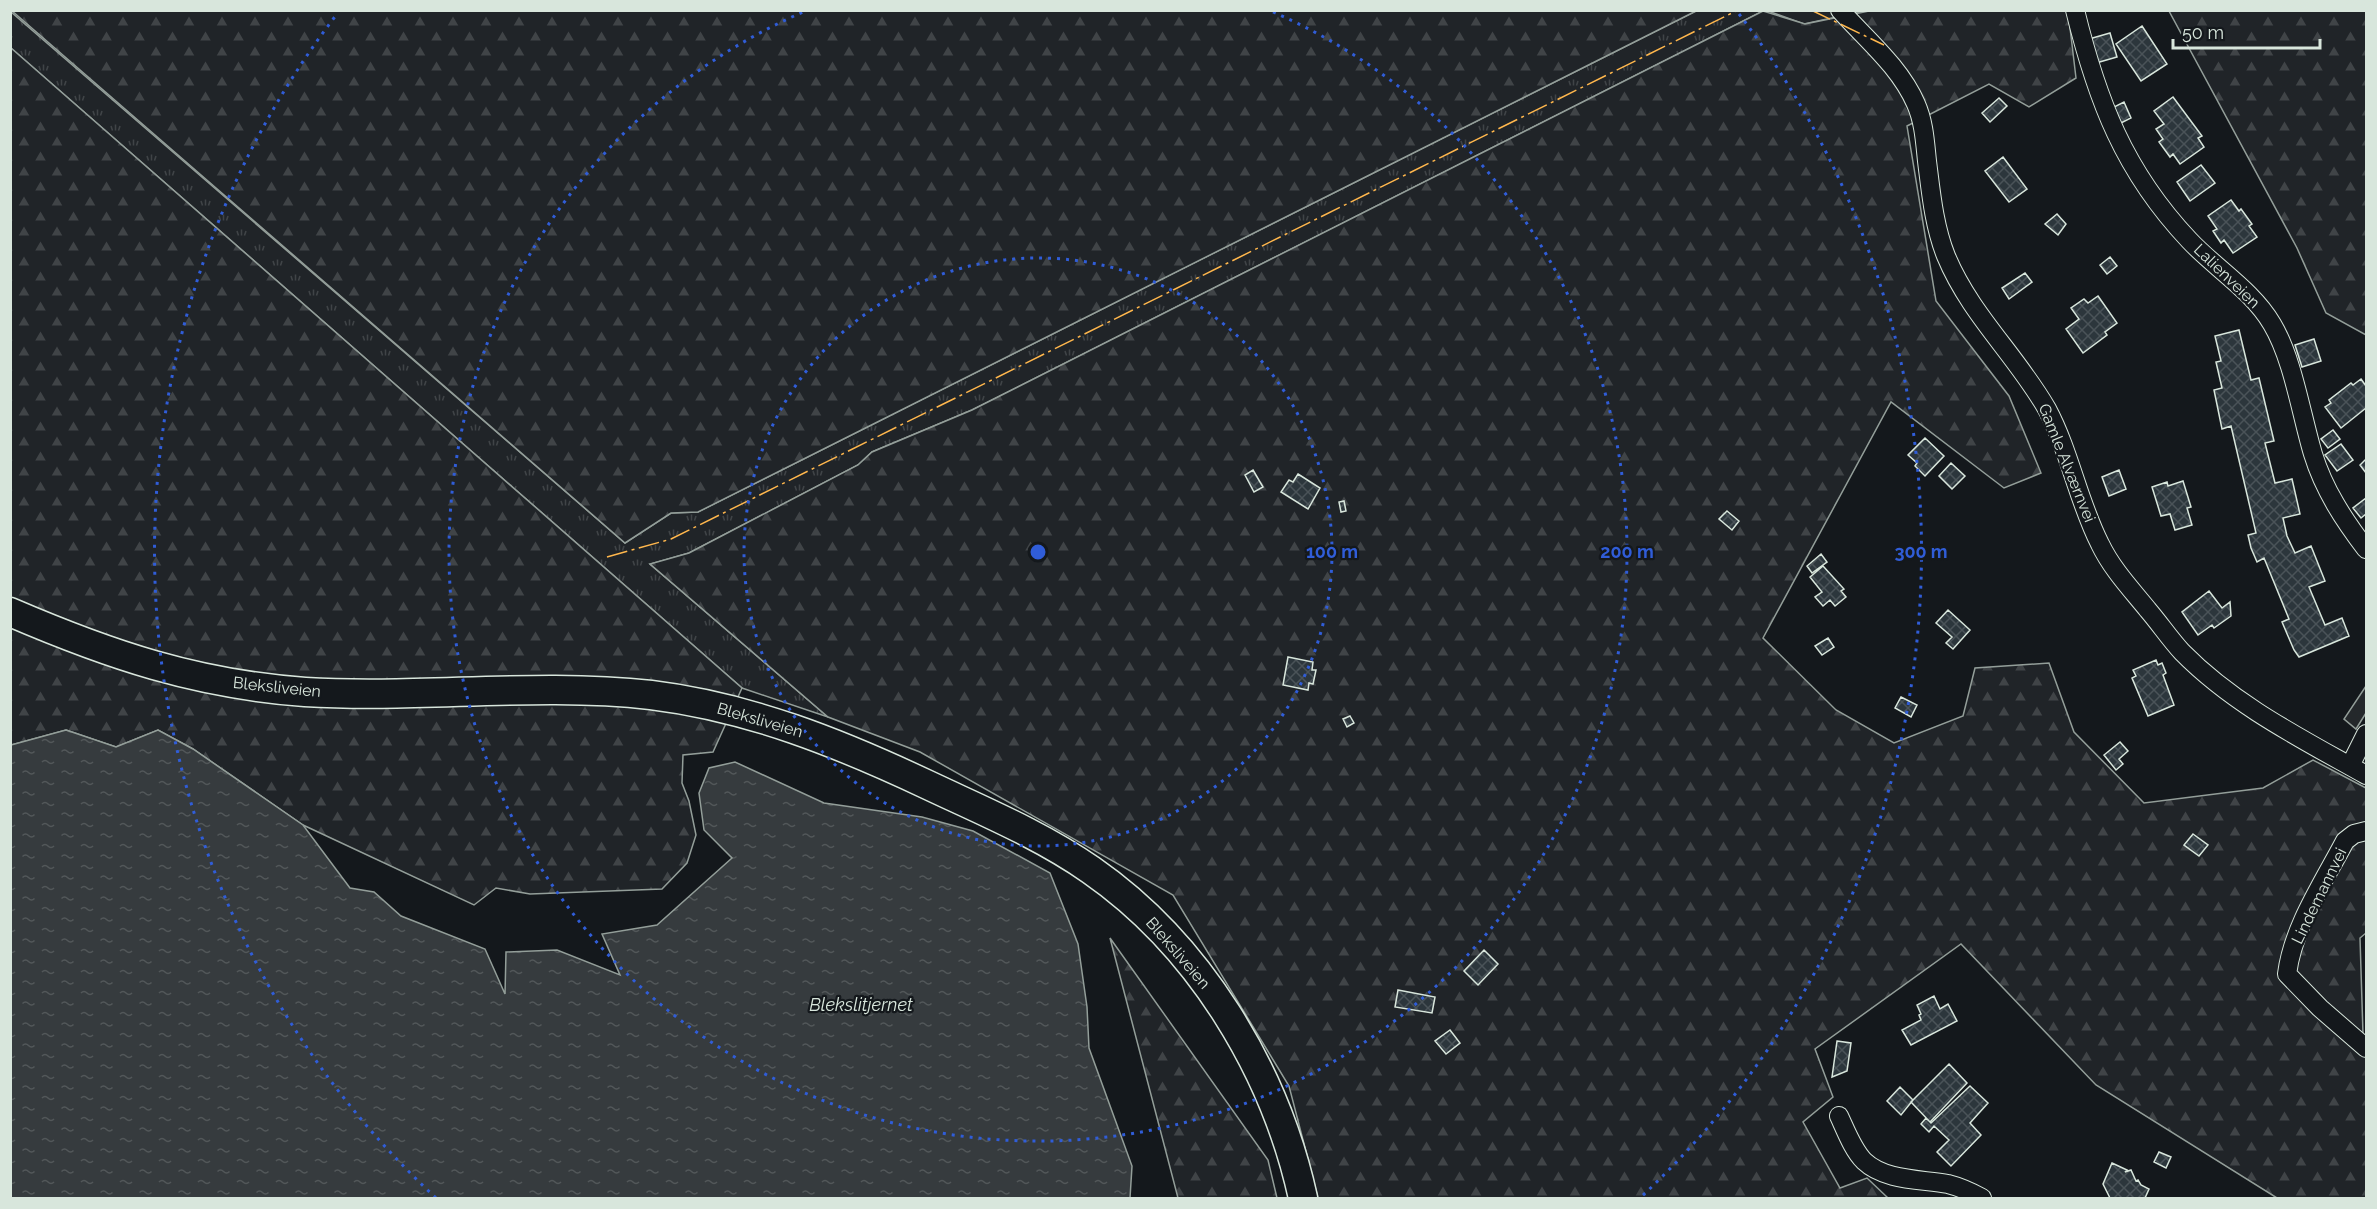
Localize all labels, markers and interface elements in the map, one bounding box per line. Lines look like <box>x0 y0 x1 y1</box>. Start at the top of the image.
scale bar <box>2173 12 2320 50</box>
text: 50 m <box>2182 22 2224 43</box>
street label: Lalienveien <box>2190 240 2264 312</box>
street label: Gamle Alværnvei <box>2035 401 2099 525</box>
text: 100 m <box>1306 541 1358 562</box>
text: 200 m <box>1600 541 1654 562</box>
text: 300 m <box>1894 541 1948 562</box>
centre of rings <box>1028 542 1048 562</box>
street label: Bleksliveien <box>232 673 322 701</box>
street label: Bleksliveien <box>715 699 805 741</box>
street label: Lindemannvei <box>2288 845 2350 947</box>
street label: Bleksliveien <box>1142 913 1214 993</box>
water label: Blekslitjernet <box>809 994 913 1015</box>

